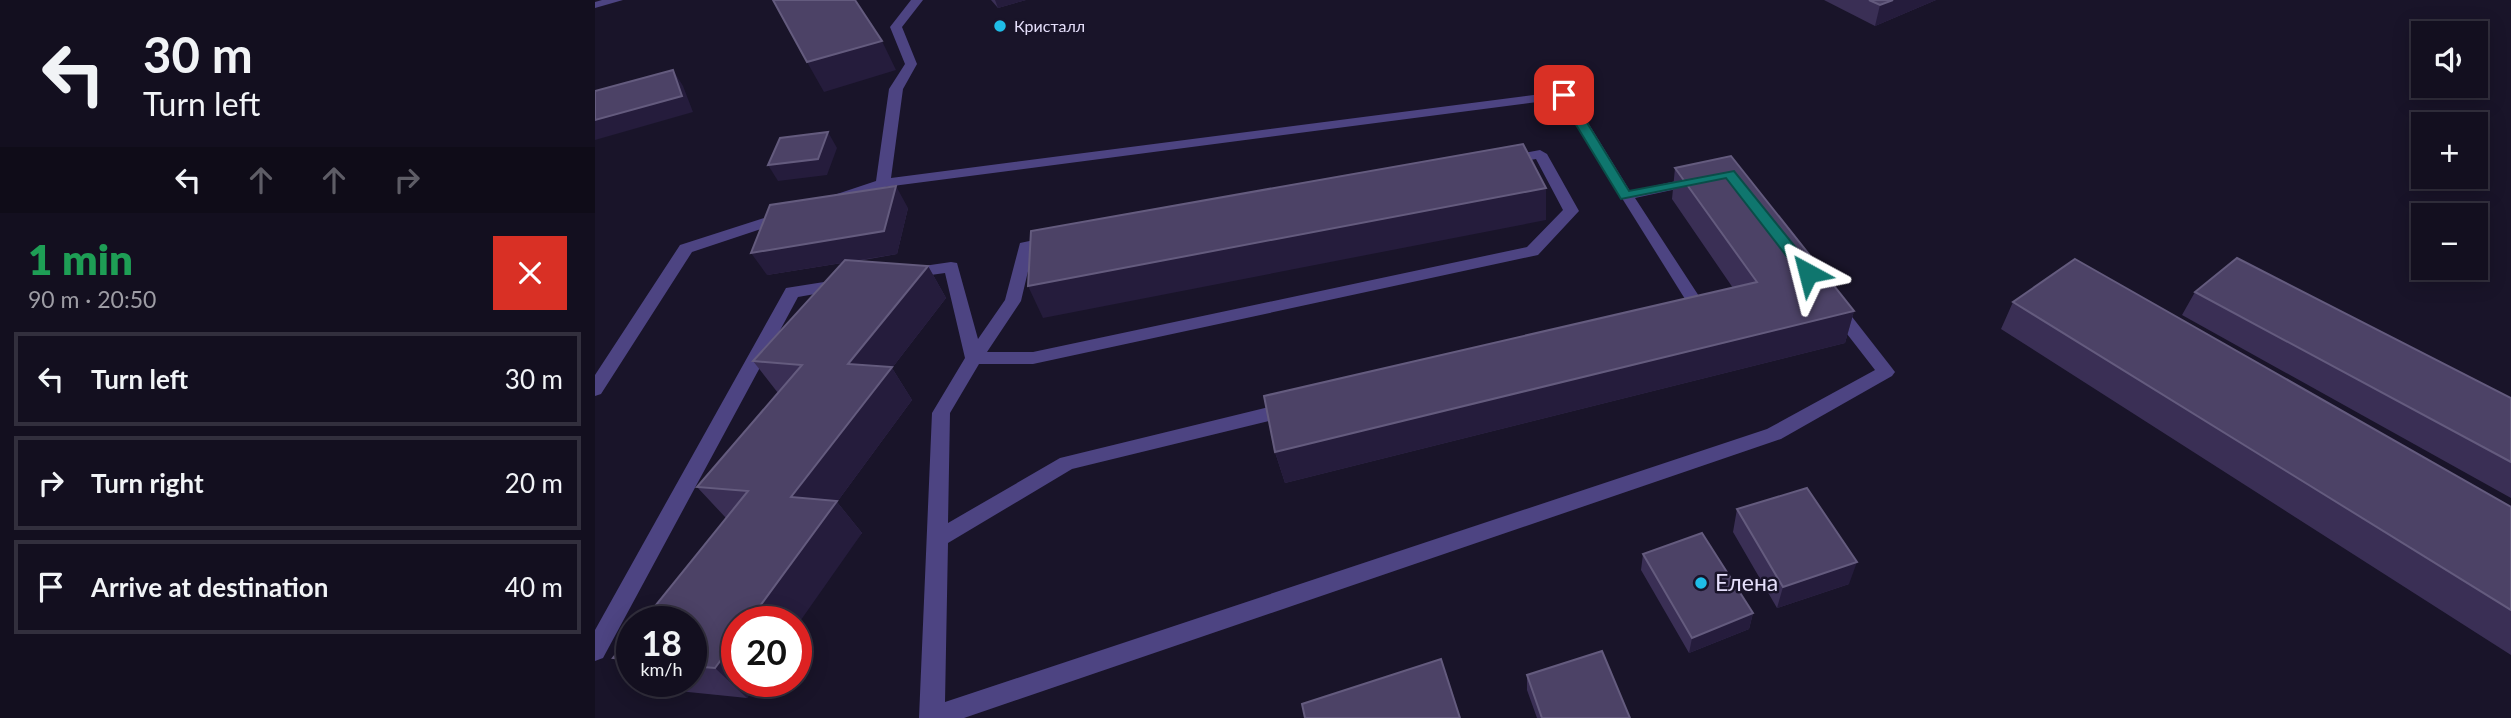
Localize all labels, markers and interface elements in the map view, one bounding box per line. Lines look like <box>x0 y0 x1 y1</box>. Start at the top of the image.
place label: Кристалл <box>1014 16 1085 35</box>
marker: Кристалл <box>992 18 1008 34</box>
map controls <box>2411 21 2488 280</box>
button: sound <box>2411 21 2488 98</box>
text: 30 m <box>143 25 253 83</box>
icon: left <box>28 28 119 119</box>
pin <box>1534 65 1594 125</box>
icon: arrive <box>1545 76 1583 114</box>
text: Turn left <box>143 84 260 123</box>
button: + <box>2411 112 2488 189</box>
icon: left <box>169 161 207 199</box>
icon: ahead <box>242 161 280 199</box>
icon: ahead <box>315 161 353 199</box>
icon: right <box>388 161 426 199</box>
button: − <box>2411 203 2488 280</box>
text: 1 min <box>28 234 133 284</box>
button: close <box>493 236 567 310</box>
position arrow <box>1771 236 1845 310</box>
text: 90 m · 20:50 <box>28 285 156 313</box>
icon: left <box>32 360 70 398</box>
text: Turn left <box>91 363 188 395</box>
text: 30 m <box>505 363 563 395</box>
icon: right <box>32 464 70 502</box>
text: Turn right <box>91 467 204 499</box>
text: 20 m <box>505 467 563 499</box>
icon: arrive <box>32 568 70 606</box>
place label: Елена <box>1715 568 1778 596</box>
text: Arrive at destination <box>91 571 328 603</box>
text: 40 m <box>505 571 563 603</box>
marker: Елена <box>1693 575 1709 591</box>
speed limit sign: 20 <box>721 606 812 697</box>
text: 18 <box>641 621 682 663</box>
text: km/h <box>640 658 683 680</box>

